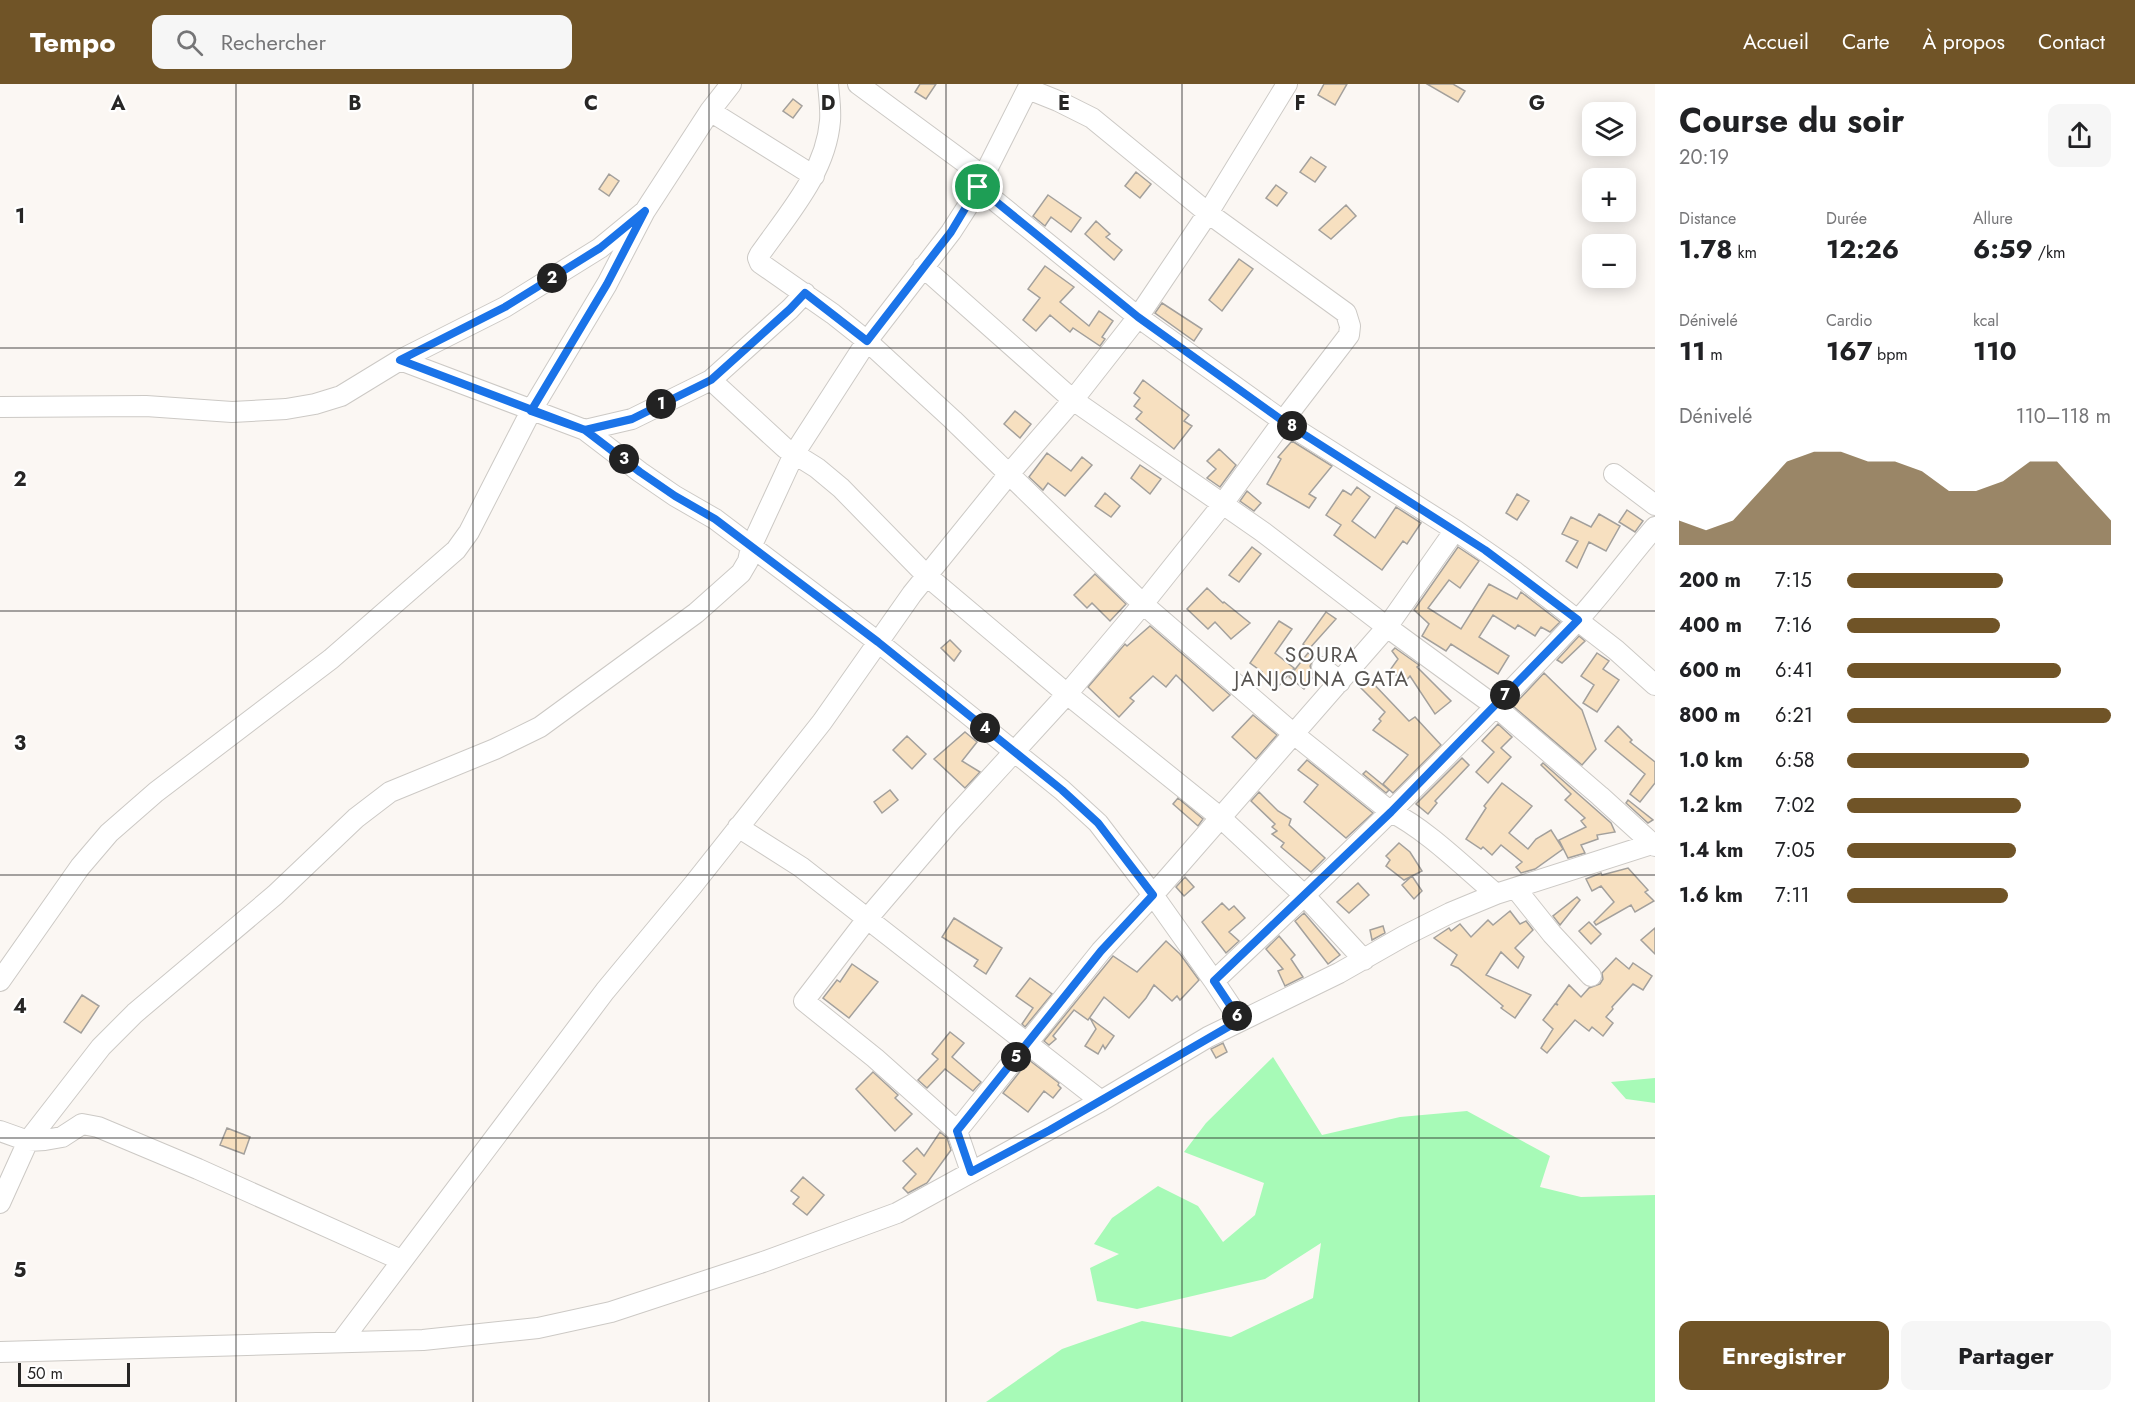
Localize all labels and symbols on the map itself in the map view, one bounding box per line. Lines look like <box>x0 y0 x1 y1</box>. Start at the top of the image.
text: A <box>110 89 126 118</box>
text: B <box>348 89 362 118</box>
text: C <box>584 89 598 118</box>
text: D <box>821 89 835 118</box>
text: E <box>1058 89 1070 118</box>
text: F <box>1294 89 1306 118</box>
text: G <box>1529 89 1545 118</box>
pin <box>952 161 1003 212</box>
text: 1 <box>15 202 25 231</box>
pin: 2 <box>537 263 567 293</box>
pin: 1 <box>646 389 676 419</box>
pin: 8 <box>1277 411 1307 441</box>
pin: 3 <box>609 444 639 474</box>
text: 2 <box>13 465 27 494</box>
district label: SOURA JANJOUNA GATA <box>1231 640 1410 694</box>
pin: 7 <box>1490 680 1520 710</box>
pin: 4 <box>970 713 1000 743</box>
text: 3 <box>14 729 26 758</box>
text: 4 <box>13 992 27 1021</box>
pin: 6 <box>1222 1001 1252 1031</box>
pin: 5 <box>1001 1042 1031 1072</box>
text: 5 <box>14 1256 27 1285</box>
scale bar <box>18 1360 130 1388</box>

